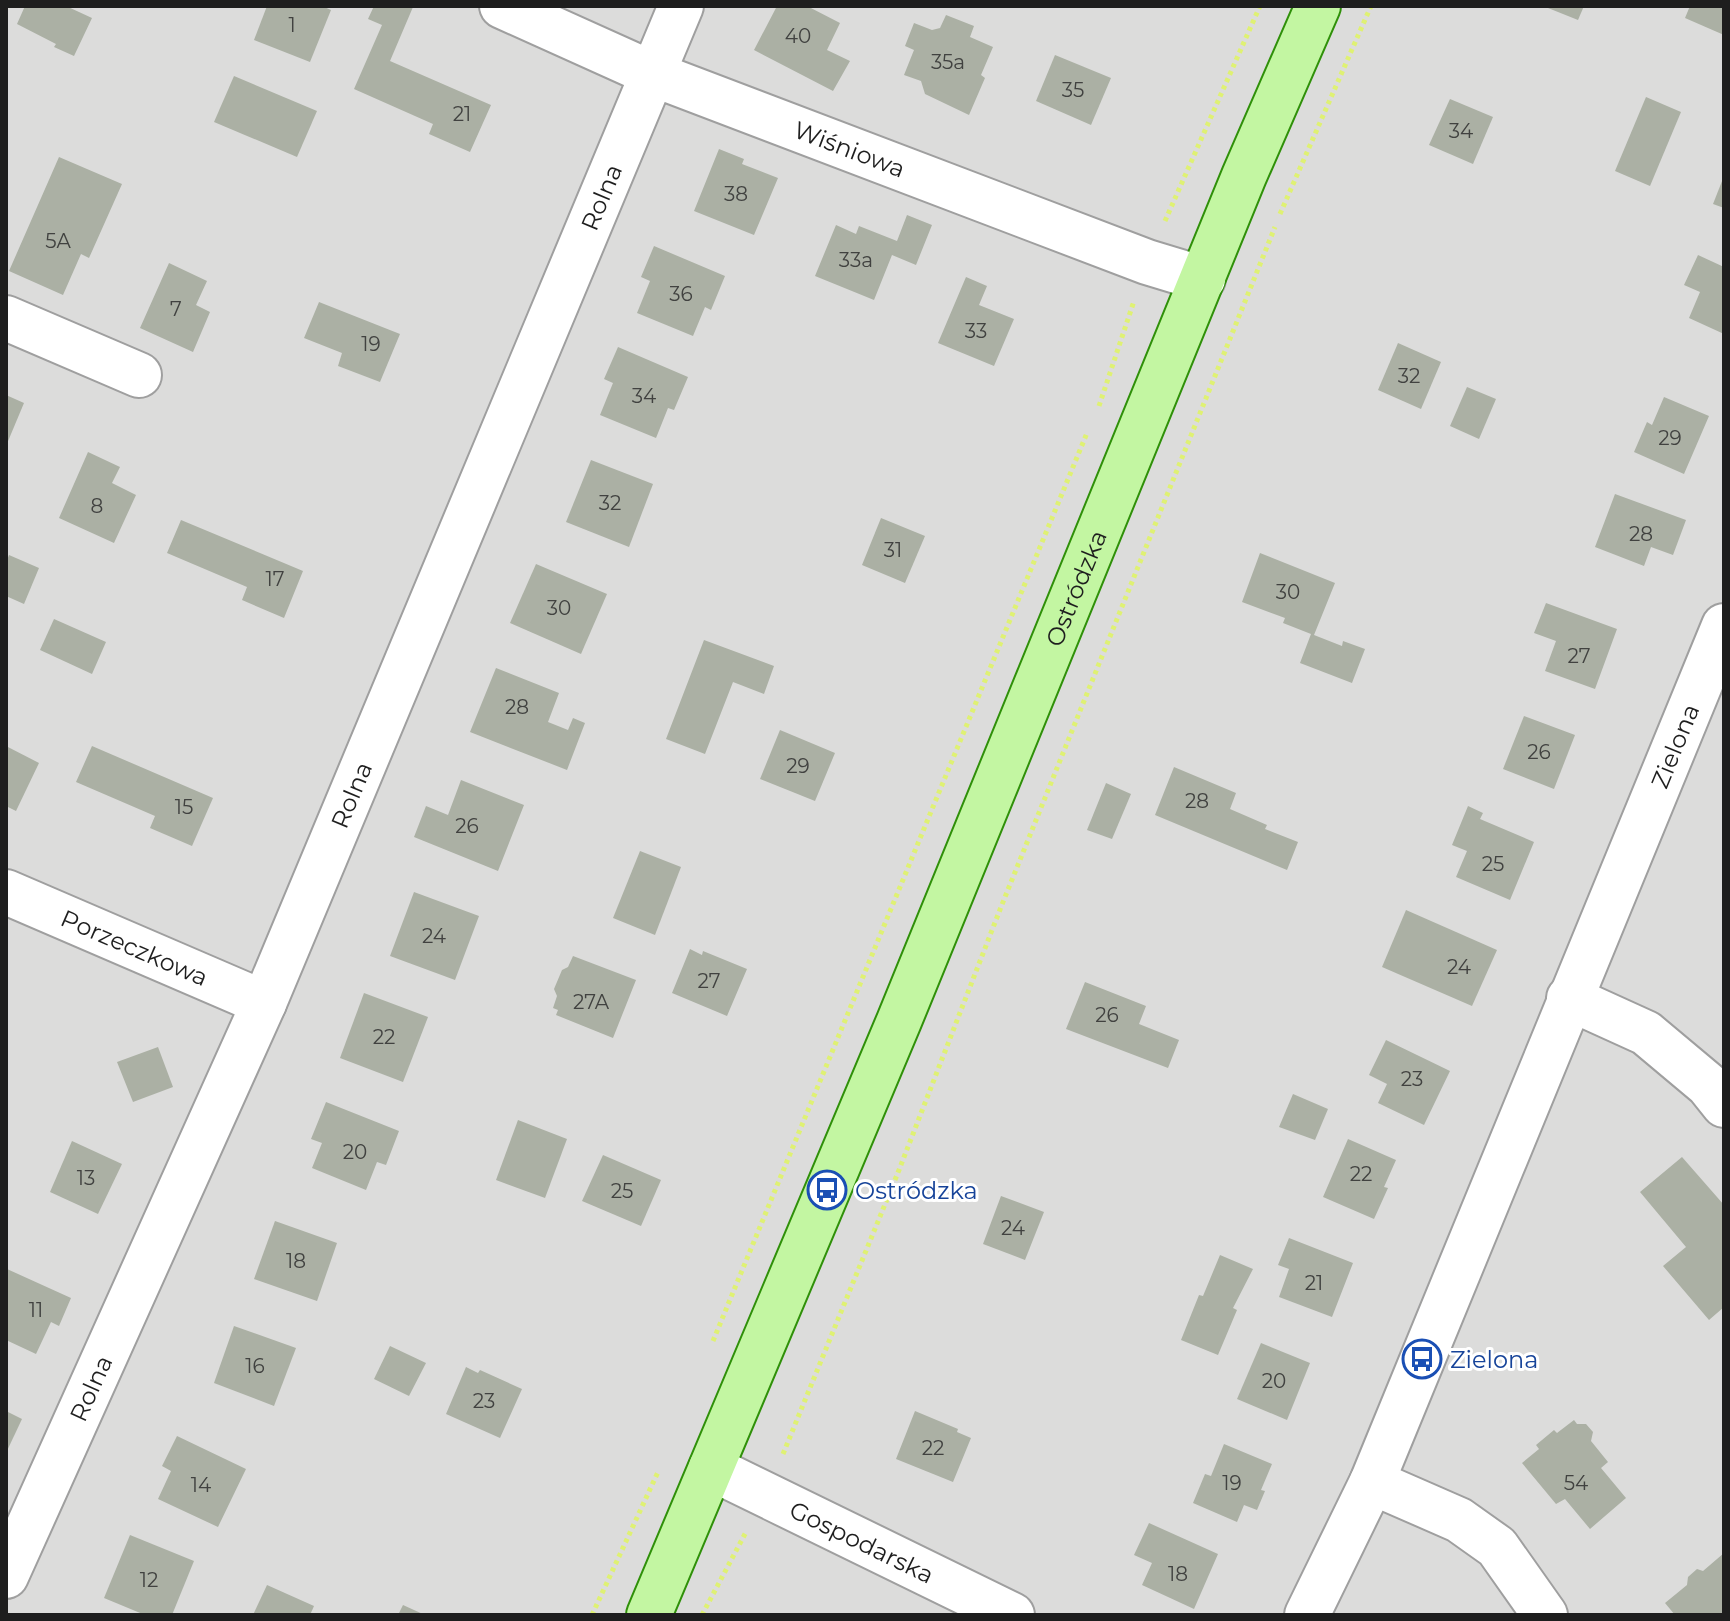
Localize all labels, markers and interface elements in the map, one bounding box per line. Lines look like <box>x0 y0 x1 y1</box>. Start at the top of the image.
house number: 1 <box>288 13 296 37</box>
house number: 40 <box>785 24 811 48</box>
house number: 35a <box>931 50 965 74</box>
house number: 35 <box>1062 78 1084 102</box>
house number: 21 <box>453 102 471 126</box>
street label: Wiśniowa <box>790 115 909 183</box>
house number: 34 <box>1449 119 1473 143</box>
street label: Rolna <box>574 159 628 235</box>
house number: 38 <box>724 182 748 206</box>
house number: 5A <box>45 229 71 253</box>
house number: 33a <box>839 248 873 272</box>
house number: 36 <box>669 282 693 306</box>
house number: 7 <box>170 297 182 321</box>
house number: 33 <box>965 319 987 343</box>
house number: 19 <box>361 332 381 356</box>
house number: 32 <box>1398 364 1420 388</box>
house number: 34 <box>632 384 656 408</box>
house number: 29 <box>1658 426 1682 450</box>
house number: 32 <box>599 491 621 515</box>
house number: 8 <box>91 494 103 518</box>
house number: 28 <box>1629 522 1653 546</box>
street label: Ostródzka <box>1039 526 1112 650</box>
house number: 31 <box>884 538 902 562</box>
house number: 17 <box>266 567 285 591</box>
house number: 30 <box>1276 580 1300 604</box>
house number: 30 <box>547 596 571 620</box>
house number: 27 <box>1567 644 1591 668</box>
house number: 28 <box>505 695 529 719</box>
street label: Zielona <box>1644 699 1705 792</box>
house number: 26 <box>1527 740 1551 764</box>
house number: 29 <box>786 754 810 778</box>
street label: Rolna <box>324 757 378 832</box>
house number: 28 <box>1185 789 1209 813</box>
house number: 15 <box>175 795 193 819</box>
house number: 26 <box>455 814 479 838</box>
house number: 25 <box>1482 852 1504 876</box>
street label: Porzeczkowa <box>57 903 213 992</box>
house number: 24 <box>422 924 446 948</box>
house number: 24 <box>1447 955 1471 979</box>
house number: 27 <box>697 969 721 993</box>
house number: 27A <box>573 990 610 1014</box>
house number: 26 <box>1095 1003 1119 1027</box>
house number: 22 <box>373 1025 395 1049</box>
house number: 23 <box>1401 1067 1423 1091</box>
house number: 20 <box>343 1140 367 1164</box>
house number: 22 <box>1350 1162 1372 1186</box>
house number: 13 <box>77 1166 95 1190</box>
bus stop icon: Ostródzka <box>806 1169 848 1211</box>
place label: Ostródzka <box>855 1176 978 1205</box>
house number: 25 <box>611 1179 633 1203</box>
house number: 24 <box>1001 1216 1025 1240</box>
house number: 18 <box>286 1249 306 1273</box>
house number: 21 <box>1305 1271 1323 1295</box>
house number: 11 <box>29 1298 43 1322</box>
bus stop icon: Zielona <box>1401 1338 1443 1380</box>
place label: Zielona <box>1450 1345 1538 1374</box>
street label: Rolna <box>63 1351 118 1426</box>
house number: 16 <box>245 1354 265 1378</box>
house number: 20 <box>1262 1369 1286 1393</box>
house number: 23 <box>473 1389 495 1413</box>
house number: 22 <box>922 1436 944 1460</box>
house number: 19 <box>1222 1471 1242 1495</box>
house number: 54 <box>1564 1471 1588 1495</box>
house number: 14 <box>191 1473 211 1497</box>
street label: Gospodarska <box>785 1494 939 1589</box>
house number: 18 <box>1168 1562 1188 1586</box>
house number: 12 <box>140 1568 158 1592</box>

